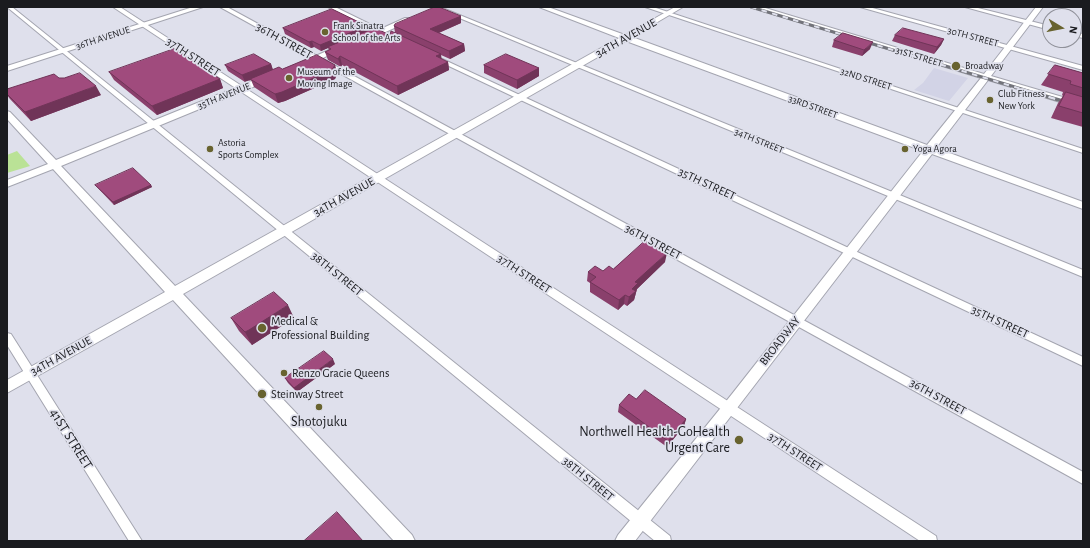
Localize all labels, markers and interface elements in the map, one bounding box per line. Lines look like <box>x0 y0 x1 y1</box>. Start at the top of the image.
north arrow <box>1042 8 1082 48</box>
street label: 34TH AVENUE <box>593 15 659 61</box>
street label: 36TH STREET <box>253 20 315 62</box>
place label: Frank Sinatra School of the Arts <box>333 20 400 44</box>
street label: 36TH AVENUE <box>74 24 132 52</box>
street label: 30TH STREET <box>946 24 1000 50</box>
text: N <box>1067 25 1079 35</box>
marker: Frank Sinatra School of the Arts <box>320 27 330 37</box>
street label: 37TH STREET <box>163 34 223 80</box>
street label: 31ST STREET <box>894 44 944 70</box>
marker: Broadway <box>950 60 962 72</box>
place label: Broadway <box>965 60 1004 72</box>
street label: 32ND STREET <box>839 65 893 93</box>
place label: Museum of the Moving Image <box>297 66 355 90</box>
marker: Museum of the Moving Image <box>284 73 294 83</box>
street label: 35TH AVENUE <box>196 80 252 112</box>
place label: Club Fitness New York <box>998 88 1045 112</box>
street label: 33RD STREET <box>787 93 839 121</box>
marker: Club Fitness New York <box>985 95 995 105</box>
street label: 34TH STREET <box>733 126 785 156</box>
place label: Astoria Sports Complex <box>218 137 279 160</box>
place label: Yoga Agora <box>913 143 957 155</box>
marker: Astoria Sports Complex <box>205 144 215 154</box>
marker: Yoga Agora <box>900 144 910 154</box>
street label: 35TH STREET <box>676 164 738 204</box>
street label: 34TH AVENUE <box>311 174 377 220</box>
street label: 36TH STREET <box>622 221 684 263</box>
street label: 38TH STREET <box>308 249 366 299</box>
street label: 37TH STREET <box>494 251 554 297</box>
street label: 35TH STREET <box>969 302 1031 342</box>
place label: Medical & Professional Building <box>271 314 369 342</box>
street label: BROADWAY <box>756 314 804 368</box>
marker: Medical & Professional Building <box>256 322 268 334</box>
street label: 34TH AVENUE <box>28 333 94 379</box>
place label: Renzo Gracie Queens <box>292 366 389 380</box>
marker: Renzo Gracie Queens <box>279 368 289 378</box>
street label: 36TH STREET <box>907 376 969 418</box>
place label: Steinway Street <box>271 387 343 401</box>
marker: Steinway Street <box>256 388 268 400</box>
marker: Shotojuku <box>314 402 324 412</box>
street label: 41ST STREET <box>46 406 96 472</box>
place label: Shotojuku <box>291 414 347 430</box>
place label: Northwell Health-GoHealth Urgent Care <box>579 424 730 456</box>
street label: 37TH STREET <box>765 429 825 475</box>
marker: Northwell Health-GoHealth Urgent Care <box>733 434 745 446</box>
street label: 38TH STREET <box>559 454 617 504</box>

